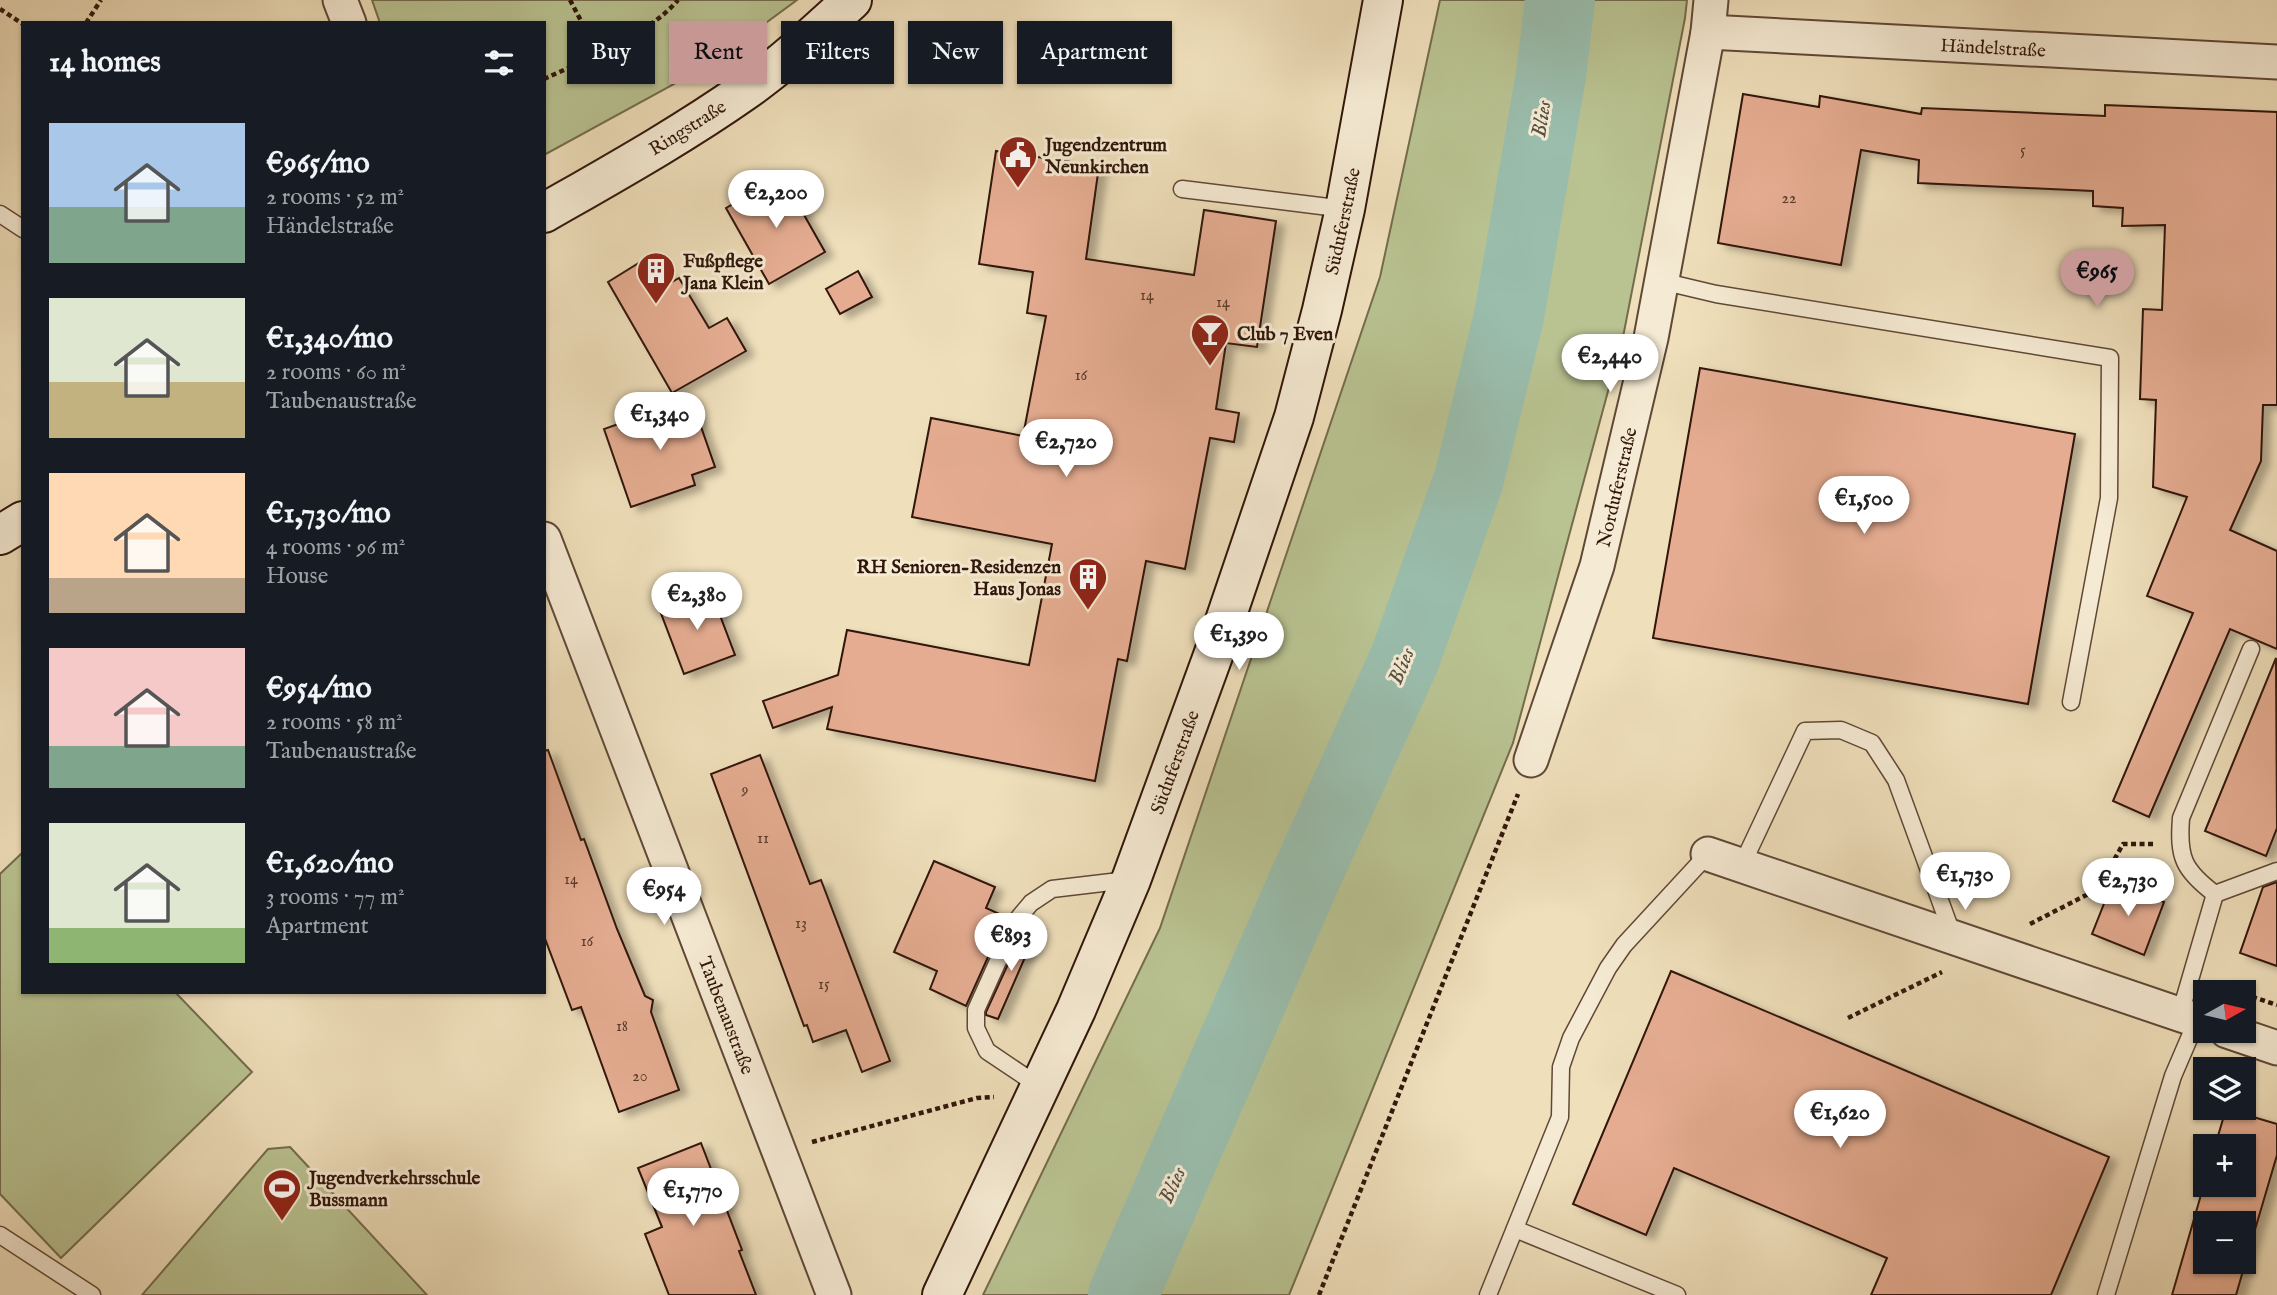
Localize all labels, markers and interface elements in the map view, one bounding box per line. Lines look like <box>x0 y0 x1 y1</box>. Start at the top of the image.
chip: Buy <box>567 21 655 84</box>
chip: Rent <box>669 21 767 84</box>
chip: Filters <box>781 21 894 84</box>
chip: New <box>908 21 1003 84</box>
chip: Apartment <box>1017 21 1172 84</box>
street label: Händelstraße <box>1940 34 2047 64</box>
text: 14 homes <box>49 44 161 82</box>
icon: filters <box>480 44 518 82</box>
street label: Ringstraße <box>645 95 731 162</box>
water label: Blies <box>1526 98 1559 140</box>
public building icon: Jugendzentrum Neunkirchen <box>997 134 1039 189</box>
place label: Jugendzentrum Neunkirchen <box>1042 134 1167 180</box>
house number: 5 <box>2020 141 2026 161</box>
text: €965/mo <box>266 145 370 183</box>
icon: home <box>105 151 189 235</box>
street label: Süduferstraße <box>1321 165 1367 277</box>
pin: €2,200 <box>719 170 833 230</box>
text: €2,200 <box>744 178 808 207</box>
text: 2 rooms · 52 m² <box>266 183 404 212</box>
house number: 22 <box>1781 189 1797 209</box>
text: Händelstraße <box>266 212 394 241</box>
building icon: Fußpflege Jana Klein <box>635 250 677 305</box>
place label: Fußpflege Jana Klein <box>680 250 764 296</box>
pin: €965 <box>2056 250 2138 309</box>
text: €965 <box>2076 257 2118 286</box>
house number: 14 <box>1140 286 1154 306</box>
house number: 14 <box>1216 293 1230 313</box>
bar icon: Club 7 Even <box>1189 312 1231 367</box>
text: €1,340/mo <box>266 320 393 358</box>
place label: Club 7 Even <box>1237 323 1333 347</box>
icon: home <box>105 326 189 410</box>
pin: €2,440 <box>1553 334 1667 394</box>
text: €2,440 <box>1578 342 1642 371</box>
text: 2 rooms · 60 m² <box>266 358 406 387</box>
house number: 16 <box>1075 366 1088 386</box>
text: Taubenaustraße <box>266 387 417 416</box>
pin: €1,340 <box>603 392 717 452</box>
text: €1,340 <box>630 400 690 429</box>
pin: €2,720 <box>1009 420 1123 479</box>
street label: Norduferstraße <box>1592 425 1643 550</box>
text: €2,720 <box>1035 427 1097 456</box>
pin: €1,500 <box>1807 476 1921 536</box>
text: €1,500 <box>1834 484 1894 513</box>
text: €1,730/mo <box>266 495 391 533</box>
icon: home <box>105 501 189 585</box>
text: 4 rooms · 96 m² <box>266 533 405 562</box>
place label: RH Senioren-Residenzen Haus Jonas <box>856 556 1061 602</box>
building icon: RH Senioren-Residenzen Haus Jonas <box>1067 556 1109 611</box>
text: House <box>266 562 328 591</box>
pin: €2,380 <box>640 572 754 632</box>
text: €2,380 <box>667 580 727 609</box>
pin: €1,390 <box>1182 612 1296 672</box>
text: €1,390 <box>1210 620 1268 649</box>
water label: Blies <box>1383 643 1422 689</box>
text: €954/mo <box>266 670 372 708</box>
icon: home <box>105 676 189 760</box>
street label: Süduferstraße <box>1146 707 1206 818</box>
text: 2 rooms · 58 m² <box>266 708 403 737</box>
text: Taubenaustraße <box>266 737 417 766</box>
house number: 9 <box>741 781 749 801</box>
house number: 11 <box>757 829 769 849</box>
text: €1,620/mo <box>266 845 394 883</box>
icon: home <box>105 851 189 935</box>
pin: €1,730 <box>1908 852 2022 912</box>
pin: €2,730 <box>2071 858 2185 918</box>
text: €1,730 <box>1936 860 1994 889</box>
text: €2,730 <box>2098 866 2158 895</box>
pin: €954 <box>623 867 705 927</box>
house number: 14 <box>564 870 578 890</box>
text: €954 <box>642 875 686 904</box>
text: 3 rooms · 77 m² <box>266 883 405 912</box>
text: Apartment <box>266 912 369 941</box>
house number: 13 <box>795 914 807 934</box>
pin: €893 <box>970 914 1052 973</box>
text: €893 <box>990 921 1032 950</box>
house number: 16 <box>581 932 594 952</box>
street label: Taubenaustraße <box>692 953 759 1078</box>
house number: 15 <box>818 975 830 995</box>
north arrow <box>2193 980 2256 1043</box>
map controls <box>2193 980 2256 1274</box>
house number: 18 <box>616 1017 628 1037</box>
button: layers <box>2193 1057 2256 1120</box>
house number: 20 <box>632 1067 648 1087</box>
pin: €1,620 <box>1783 1090 1897 1150</box>
text: €1,620 <box>1810 1098 1870 1127</box>
button: + <box>2193 1134 2256 1197</box>
water label: Blies <box>1154 1162 1194 1208</box>
sports icon: Jugendverkehrsschule Bussmann <box>261 1167 303 1222</box>
place label: Jugendverkehrsschule Bussmann <box>306 1167 481 1213</box>
pin: €1,770 <box>636 1168 750 1228</box>
text: €1,770 <box>663 1176 723 1205</box>
button: − <box>2193 1211 2256 1274</box>

